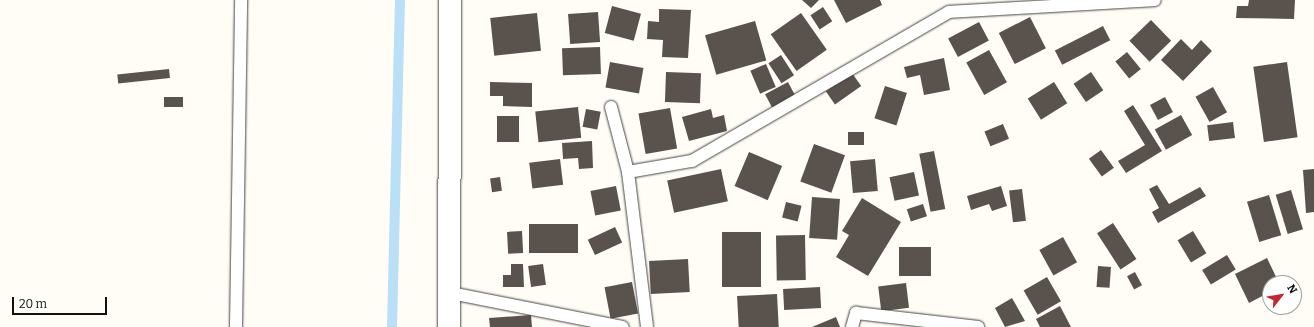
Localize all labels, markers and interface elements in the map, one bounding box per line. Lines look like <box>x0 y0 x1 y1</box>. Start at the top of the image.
north arrow <box>1262 275 1302 315</box>
text: N <box>1284 282 1300 296</box>
scale bar <box>14 289 109 315</box>
text: 20 m <box>19 297 47 311</box>

